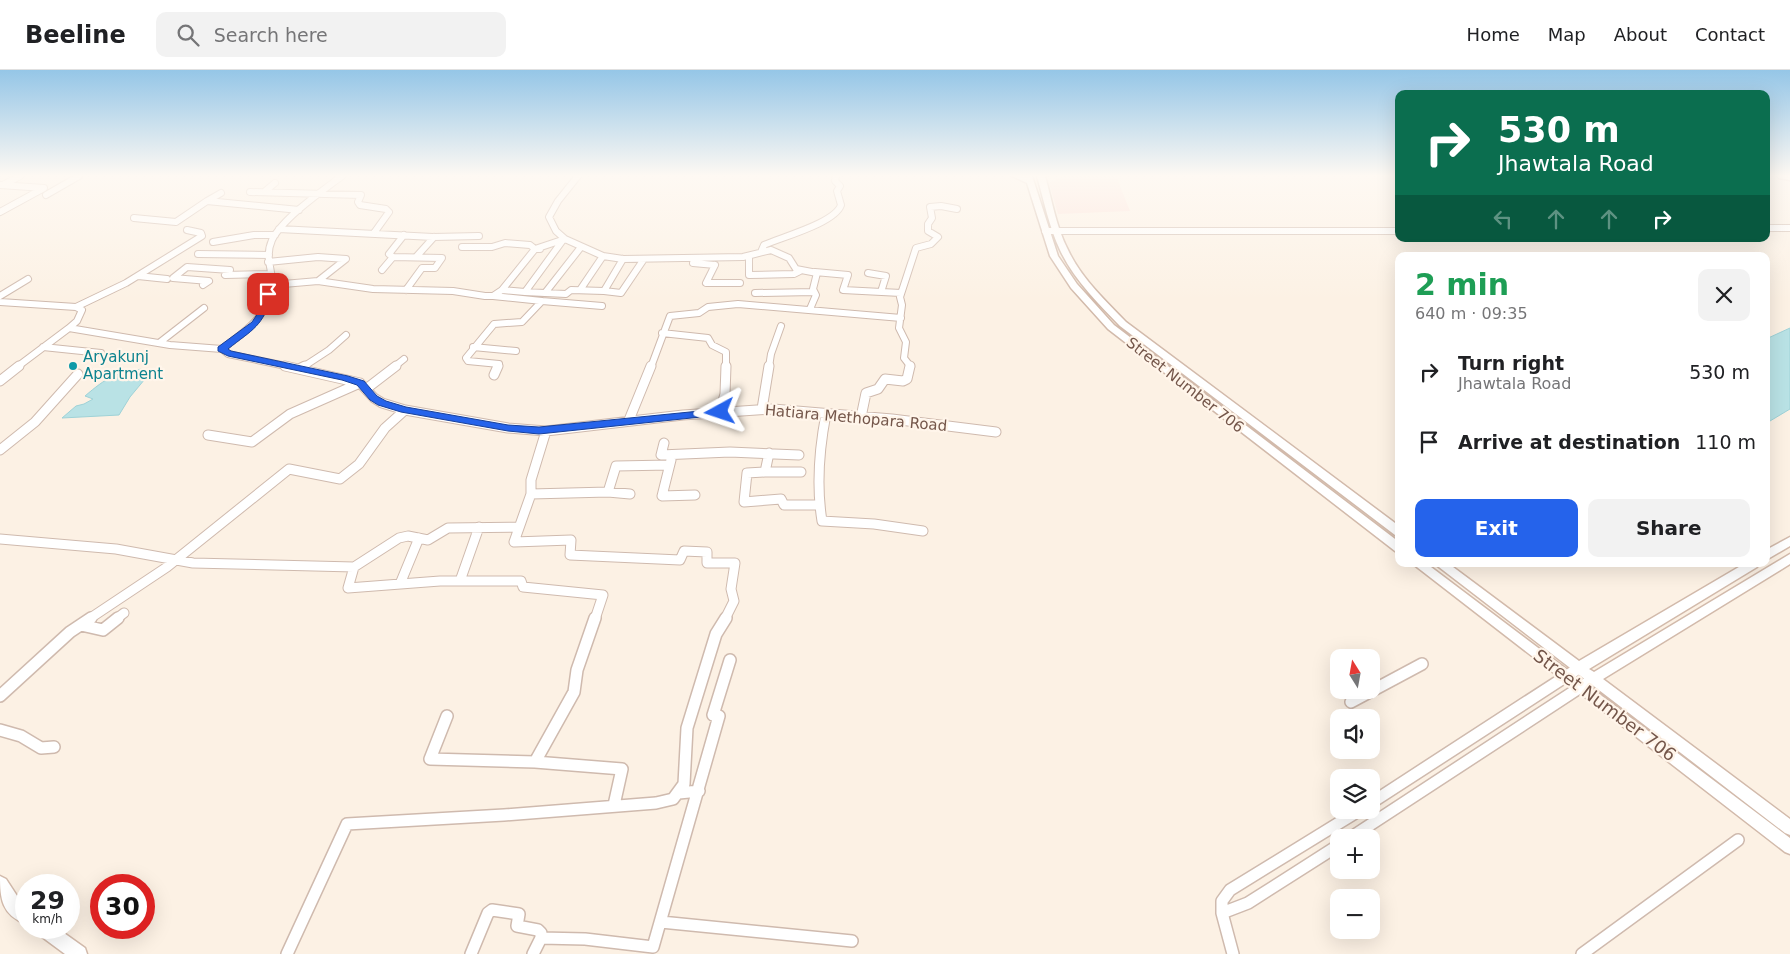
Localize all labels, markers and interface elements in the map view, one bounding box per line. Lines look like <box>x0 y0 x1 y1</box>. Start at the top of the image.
search box <box>156 12 506 57</box>
text: Beeline <box>25 21 126 49</box>
icon: search <box>174 21 202 49</box>
text: Search here <box>214 24 328 46</box>
text: Home <box>1467 24 1520 45</box>
text: Map <box>1548 24 1586 45</box>
text: About <box>1614 24 1667 45</box>
text: Contact <box>1695 24 1765 45</box>
icon: right <box>1415 110 1480 175</box>
text: 530 m <box>1498 110 1620 150</box>
text: Jhawtala Road <box>1498 151 1654 176</box>
icon: left <box>1489 205 1517 233</box>
icon: ahead <box>1542 205 1570 233</box>
icon: ahead <box>1595 205 1623 233</box>
icon: right <box>1648 205 1676 233</box>
text: 2 min <box>1415 267 1509 302</box>
button: close <box>1698 269 1750 321</box>
pin <box>247 273 289 315</box>
icon: arrive <box>254 280 282 308</box>
text: 640 m · 09:35 <box>1415 304 1528 323</box>
street label: Street Number 706 <box>1123 334 1247 436</box>
place label: Aryakunj Apartment <box>83 348 163 383</box>
text: Turn right <box>1458 352 1564 374</box>
icon: right <box>1415 358 1443 386</box>
marker: Aryakunj Apartment <box>67 360 79 372</box>
text: 530 m <box>1689 361 1750 383</box>
text: Jhawtala Road <box>1458 374 1571 393</box>
position arrow <box>693 385 745 437</box>
street label: Hatiara Methopara Road <box>764 401 948 435</box>
icon: arrive <box>1415 428 1443 456</box>
text: Arrive at destination <box>1458 431 1680 453</box>
text: 110 m <box>1695 431 1756 453</box>
button: Exit <box>1415 499 1578 557</box>
button: Share <box>1588 499 1750 557</box>
street label: Street Number 706 <box>1530 645 1680 765</box>
north arrow <box>1330 649 1380 699</box>
map controls <box>1330 649 1380 939</box>
button: sound <box>1330 709 1380 759</box>
button: layers <box>1330 769 1380 819</box>
button: + <box>1330 829 1380 879</box>
speed limit sign: 30 <box>90 874 155 939</box>
text: 29 <box>30 886 65 915</box>
button: − <box>1330 889 1380 939</box>
text: km/h <box>32 912 63 926</box>

